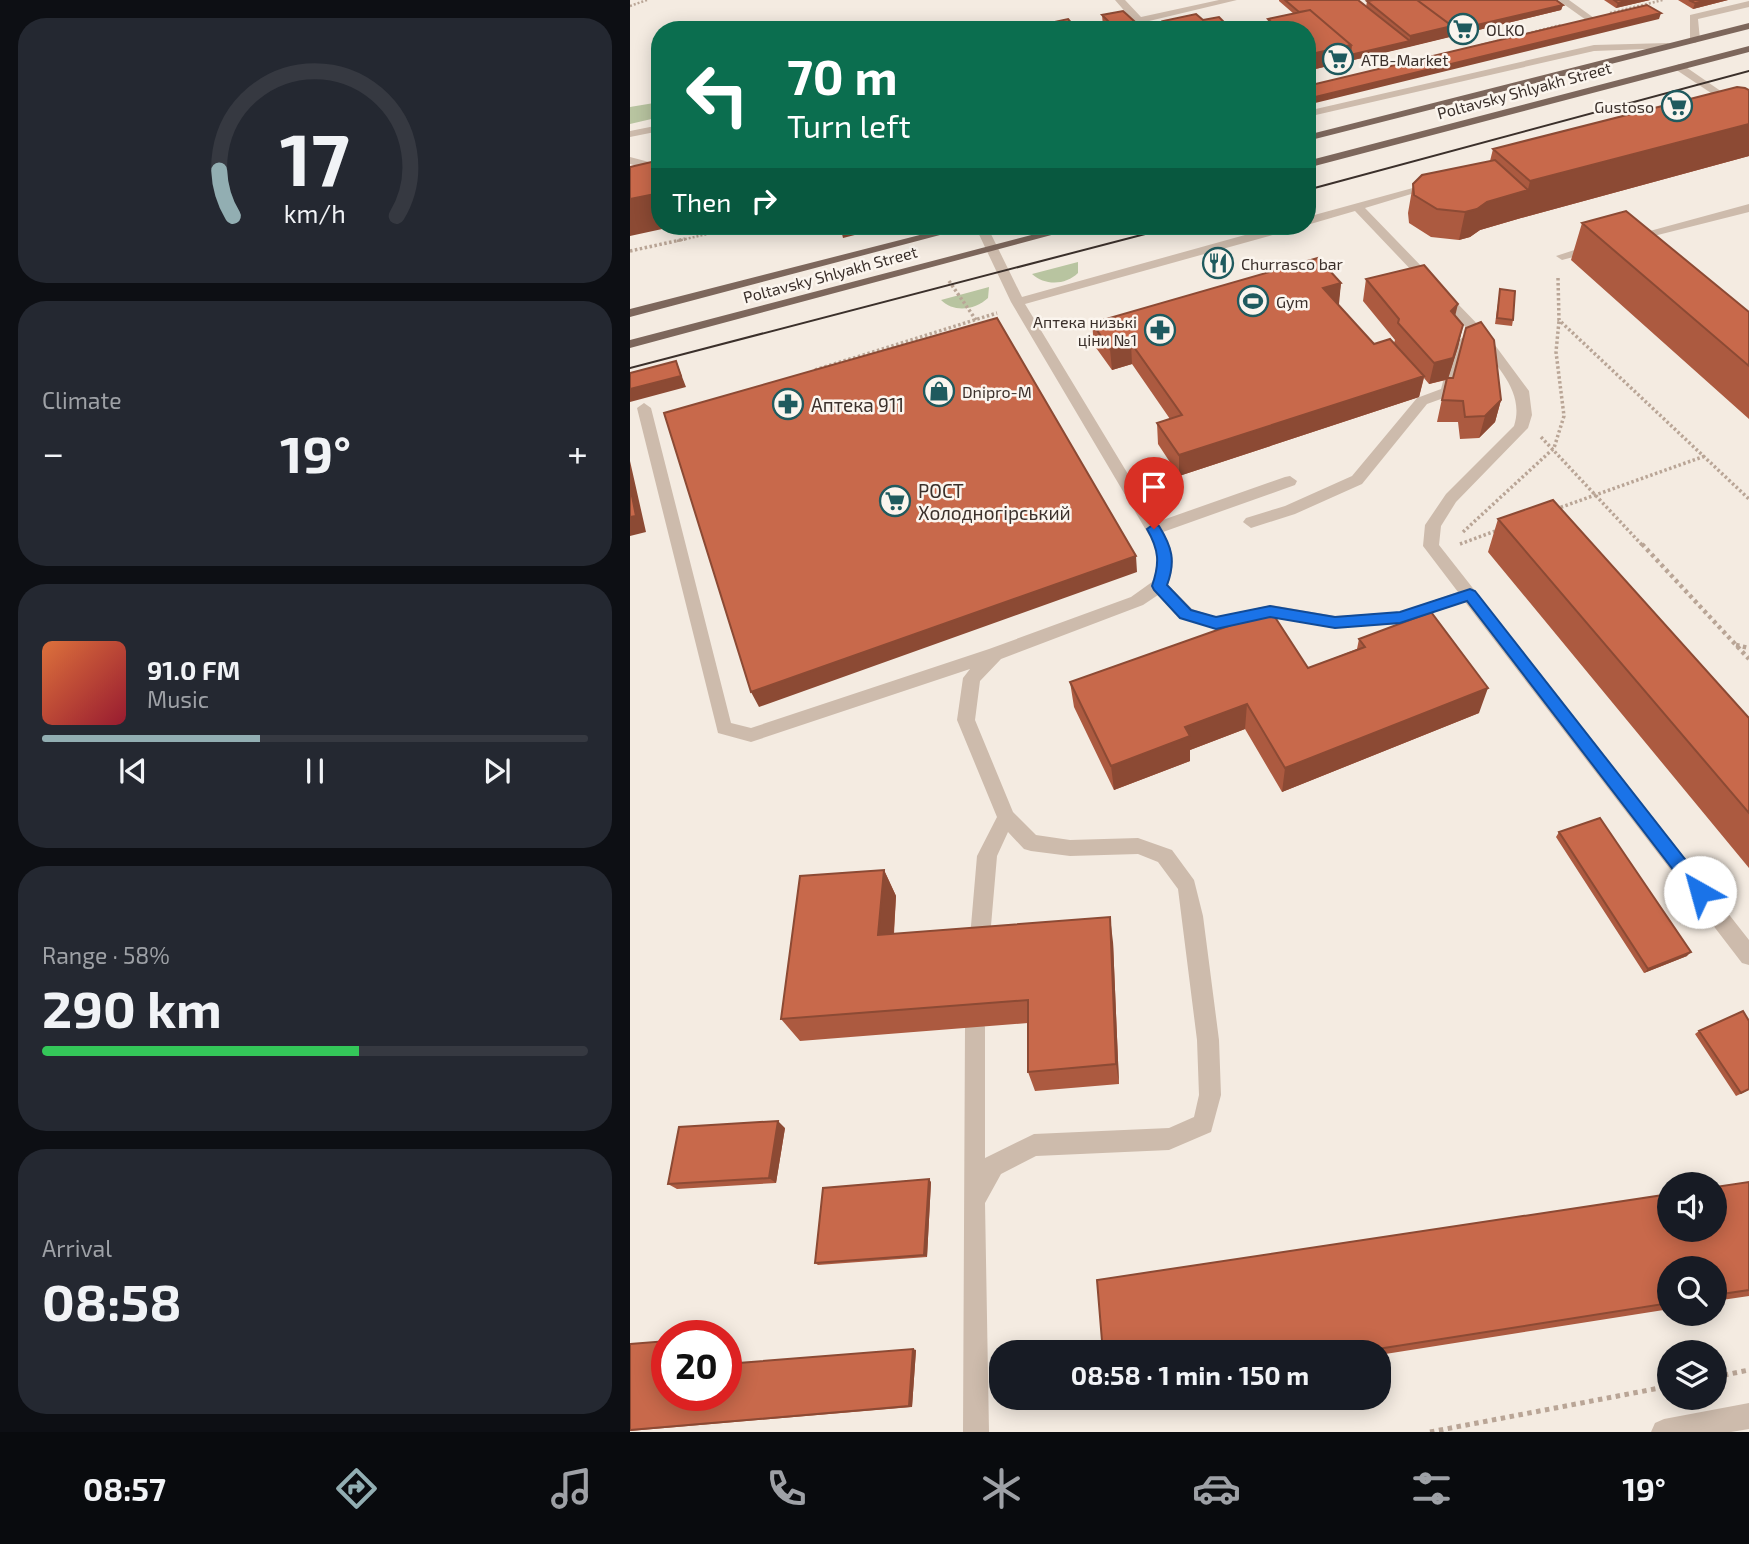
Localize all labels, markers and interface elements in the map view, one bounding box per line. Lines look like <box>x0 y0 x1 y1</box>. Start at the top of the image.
supermarket icon: OLKO <box>1446 12 1480 46</box>
place label: OLKO <box>1486 20 1525 39</box>
supermarket icon: ATB-Market <box>1321 42 1355 76</box>
text: 70 m <box>787 46 898 105</box>
icon: left <box>672 49 763 140</box>
place label: ATB-Market <box>1361 50 1448 69</box>
street label: Poltavsky Shlyakh Street <box>1435 58 1613 122</box>
supermarket icon: Gustoso <box>1660 89 1694 123</box>
place label: Gustoso <box>1594 97 1654 116</box>
text: Turn left <box>787 106 911 144</box>
text: 17 <box>280 114 350 202</box>
icon: right <box>745 182 783 220</box>
text: Then <box>672 186 731 217</box>
text: km/h <box>284 198 346 228</box>
street label: Poltavsky Shlyakh Street <box>741 242 919 306</box>
restaurant icon: Churrasco bar <box>1201 246 1235 280</box>
place label: Churrasco bar <box>1241 254 1344 273</box>
sports icon: Gym <box>1236 284 1270 318</box>
place label: Gym <box>1276 292 1309 311</box>
place label: Аптека низькі ціни №1 <box>1033 312 1137 349</box>
pharmacy icon: Аптека низькі ціни №1 <box>1143 313 1177 347</box>
shop icon: Dnipro-M <box>922 374 956 408</box>
place label: Dnipro-M <box>962 382 1032 401</box>
text: Climate <box>42 386 122 414</box>
pharmacy icon: Аптека 911 <box>771 387 805 421</box>
place label: Аптека 911 <box>811 393 904 416</box>
text: 19° <box>280 421 351 483</box>
text: − <box>42 429 64 475</box>
text: + <box>567 429 588 475</box>
pin <box>1124 457 1184 529</box>
icon: arrive <box>1135 468 1173 506</box>
place label: РОСТ Холодногірський <box>918 479 1071 524</box>
supermarket icon: РОСТ Холодногірський <box>878 484 912 518</box>
text: 91.0 FM <box>147 654 240 685</box>
text: Music <box>147 685 209 713</box>
icon: previous <box>114 752 152 790</box>
icon: pause <box>296 752 334 790</box>
icon: next <box>478 752 516 790</box>
position arrow <box>1663 855 1737 929</box>
text: Range · 58% <box>42 941 170 969</box>
text: 290 km <box>42 976 222 1038</box>
map controls <box>1657 1172 1727 1410</box>
button: sound <box>1657 1172 1727 1242</box>
text: Arrival <box>42 1234 112 1262</box>
button: search <box>1657 1256 1727 1326</box>
text: 08:58 <box>42 1269 182 1331</box>
speed limit sign: 20 <box>651 1320 742 1411</box>
button: layers <box>1657 1340 1727 1410</box>
text: 08:58 · 1 min · 150 m <box>1071 1359 1309 1390</box>
icon: directions <box>332 1464 381 1513</box>
icon: music <box>547 1464 596 1513</box>
icon: phone <box>762 1464 811 1513</box>
icon: climate <box>977 1464 1026 1513</box>
icon: car <box>1192 1464 1241 1513</box>
icon: filters <box>1407 1464 1456 1513</box>
text: 08:57 <box>83 1469 166 1507</box>
text: 19° <box>1622 1469 1666 1507</box>

